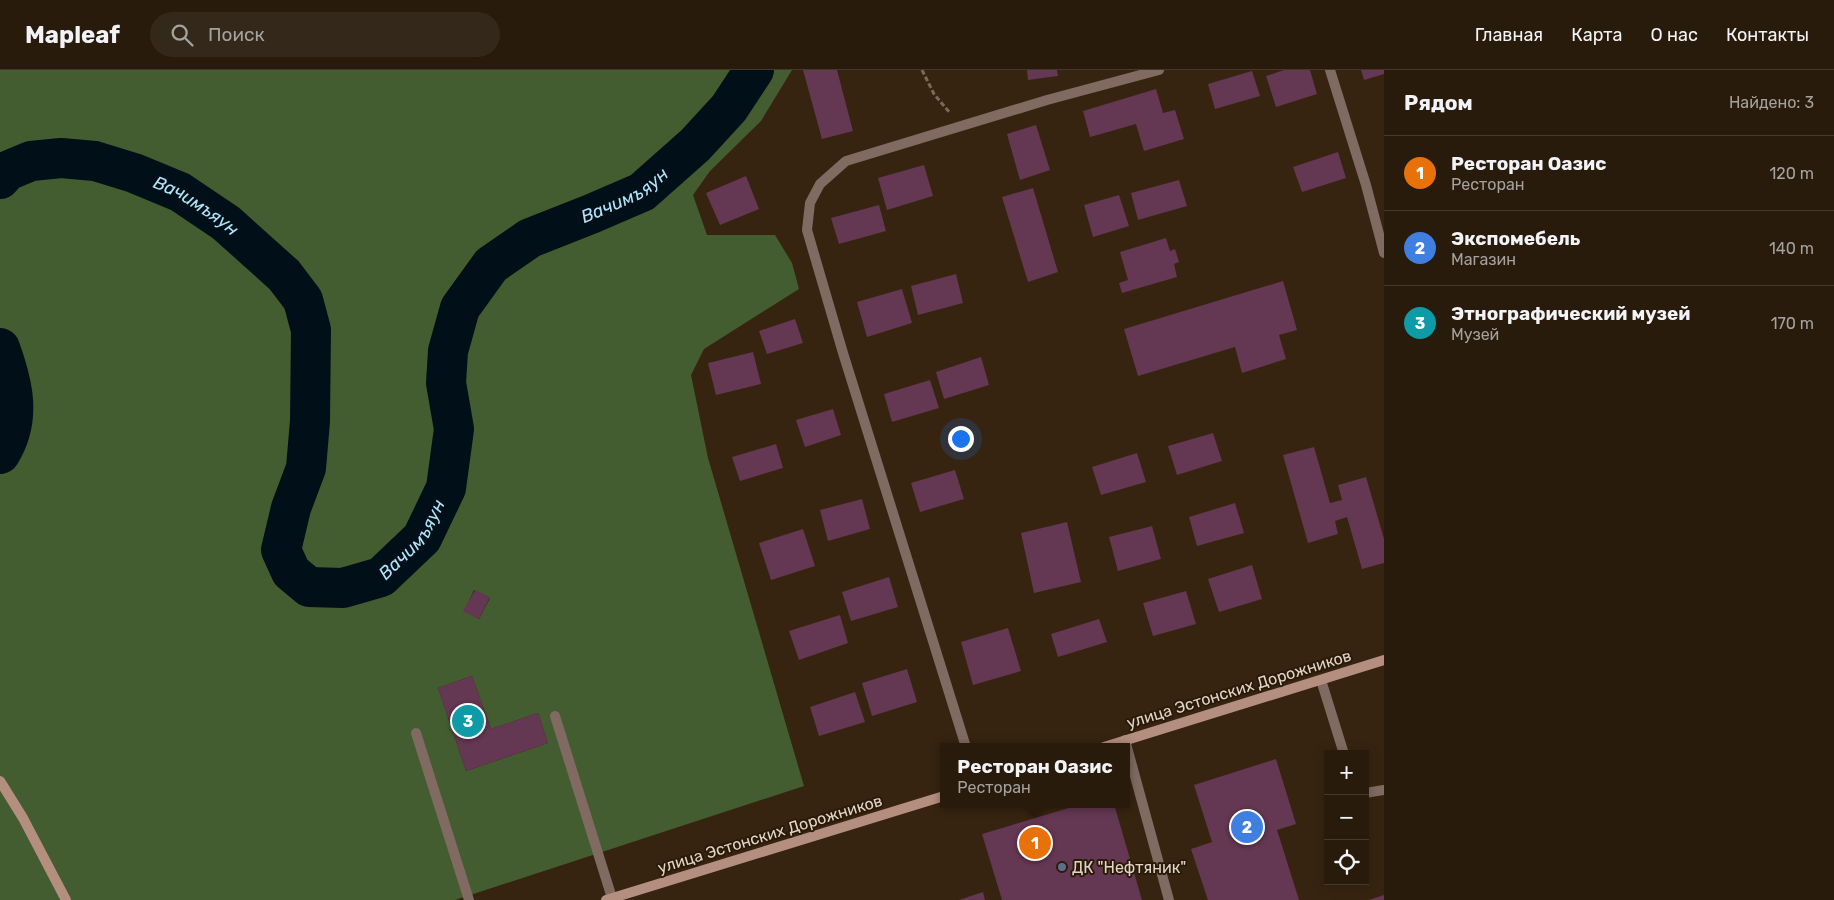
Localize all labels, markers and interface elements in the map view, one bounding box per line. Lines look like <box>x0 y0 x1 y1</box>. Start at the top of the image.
search box <box>150 12 500 57</box>
text: Mapleaf <box>25 21 120 49</box>
icon: search <box>168 21 196 49</box>
text: Поиск <box>208 23 265 46</box>
text: Главная <box>1475 24 1543 46</box>
text: Карта <box>1571 24 1623 46</box>
text: О нас <box>1651 24 1698 46</box>
text: Контакты <box>1726 24 1809 46</box>
text: Рядом <box>1404 90 1473 115</box>
text: Найдено: 3 <box>1729 93 1814 112</box>
text: Ресторан Оазис <box>1451 152 1606 175</box>
water label: Вачимъяун <box>578 163 673 228</box>
text: 1 <box>1416 164 1424 183</box>
text: 120 m <box>1769 164 1814 183</box>
water label: Вачимъяун <box>150 171 243 240</box>
text: Ресторан <box>1451 175 1525 194</box>
text: Экспомебель <box>1451 227 1580 250</box>
text: 2 <box>1415 239 1425 258</box>
text: 140 m <box>1769 239 1814 258</box>
text: Магазин <box>1451 250 1516 269</box>
text: Этнографический музей <box>1451 302 1690 325</box>
text: 3 <box>1415 314 1425 333</box>
text: 170 m <box>1771 314 1814 333</box>
text: Музей <box>1451 325 1499 344</box>
your location <box>948 426 974 452</box>
water label: Вачимъяун <box>374 496 450 584</box>
street label: улица Эстонских Дорожников <box>1124 646 1354 732</box>
pin: 3 <box>452 702 484 740</box>
popup <box>940 743 1130 808</box>
map controls <box>1324 750 1369 885</box>
button: + <box>1324 750 1369 795</box>
text: Ресторан Оазис <box>957 755 1113 778</box>
text: Ресторан <box>957 778 1031 797</box>
street label: улица Эстонских Дорожников <box>655 791 885 877</box>
button: − <box>1324 795 1369 840</box>
pin: 2 <box>1231 808 1263 846</box>
pin: 1 <box>1019 824 1051 862</box>
button: locate <box>1324 840 1369 885</box>
place label: ДК "Нефтяник" <box>1072 858 1186 877</box>
marker: ДК "Нефтяник" <box>1056 861 1068 873</box>

